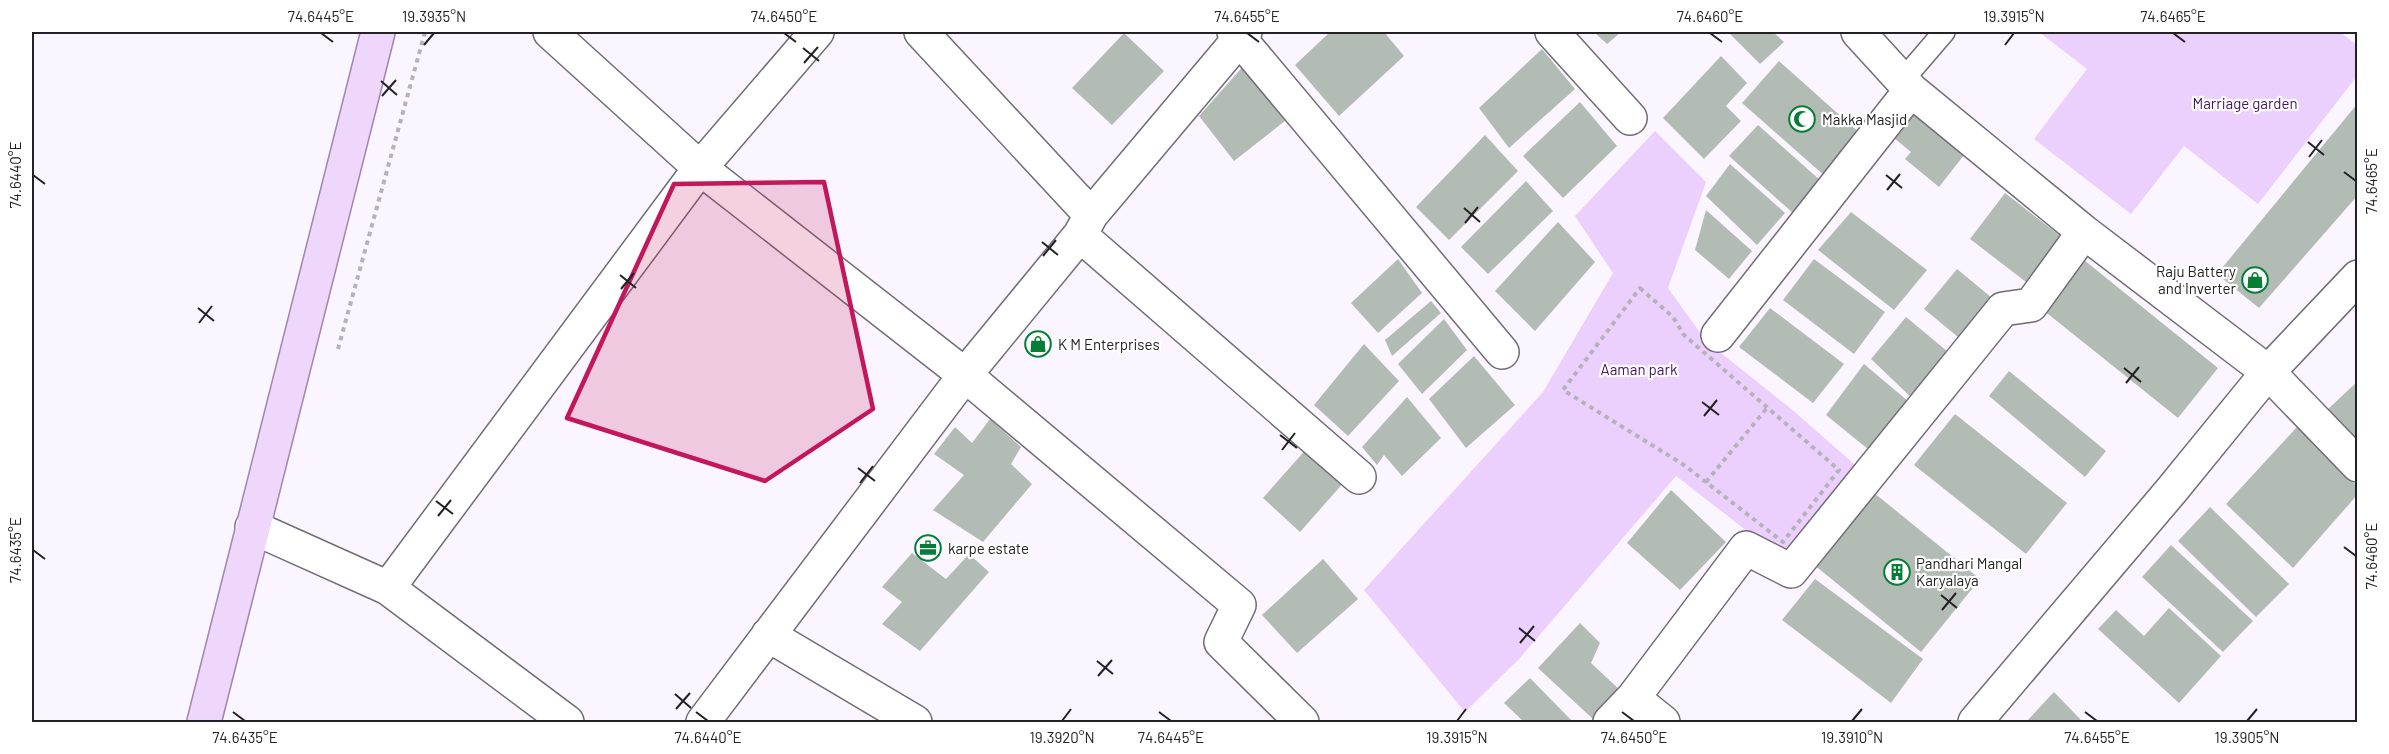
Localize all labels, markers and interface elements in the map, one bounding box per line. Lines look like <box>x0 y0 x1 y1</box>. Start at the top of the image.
text: 74.6445°E <box>288 7 354 25</box>
text: 19.3935°N <box>402 7 466 25</box>
text: 74.6450°E <box>751 7 817 25</box>
text: 74.6455°E <box>1214 7 1280 25</box>
text: 74.6460°E <box>1677 7 1743 25</box>
text: 19.3915°N <box>1983 7 2045 25</box>
text: 74.6465°E <box>2140 7 2206 25</box>
park label: Marriage garden <box>2192 94 2298 112</box>
mosque icon: Makka Masjid <box>1787 104 1817 134</box>
place label: Makka Masjid <box>1822 110 1907 128</box>
text: 74.6440°E <box>6 141 24 209</box>
text: 74.6465°E <box>2362 148 2380 214</box>
place label: Raju Battery and Inverter <box>2156 262 2237 297</box>
shop icon: Raju Battery and Inverter <box>2240 265 2270 295</box>
shop icon: K M Enterprises <box>1023 329 1053 359</box>
place label: K M Enterprises <box>1058 335 1160 353</box>
park label: Aaman park <box>1601 360 1678 378</box>
text: 74.6435°E <box>6 517 24 583</box>
text: 74.6460°E <box>2362 523 2380 589</box>
office icon: karpe estate <box>913 533 943 563</box>
place label: karpe estate <box>948 539 1029 557</box>
place label: Pandhari Mangal Karyalaya <box>1916 554 2022 589</box>
building icon: Pandhari Mangal Karyalaya <box>1882 557 1912 587</box>
text: 74.6435°E <box>212 728 278 746</box>
text: 74.6440°E <box>674 728 742 746</box>
text: 19.3920°N <box>1029 728 1095 746</box>
text: 74.6445°E <box>1138 728 1204 746</box>
text: 19.3915°N <box>1426 728 1488 746</box>
text: 74.6450°E <box>1601 728 1667 746</box>
text: 19.3910°N <box>1821 728 1883 746</box>
text: 74.6455°E <box>2064 728 2130 746</box>
text: 19.3905°N <box>2215 728 2279 746</box>

